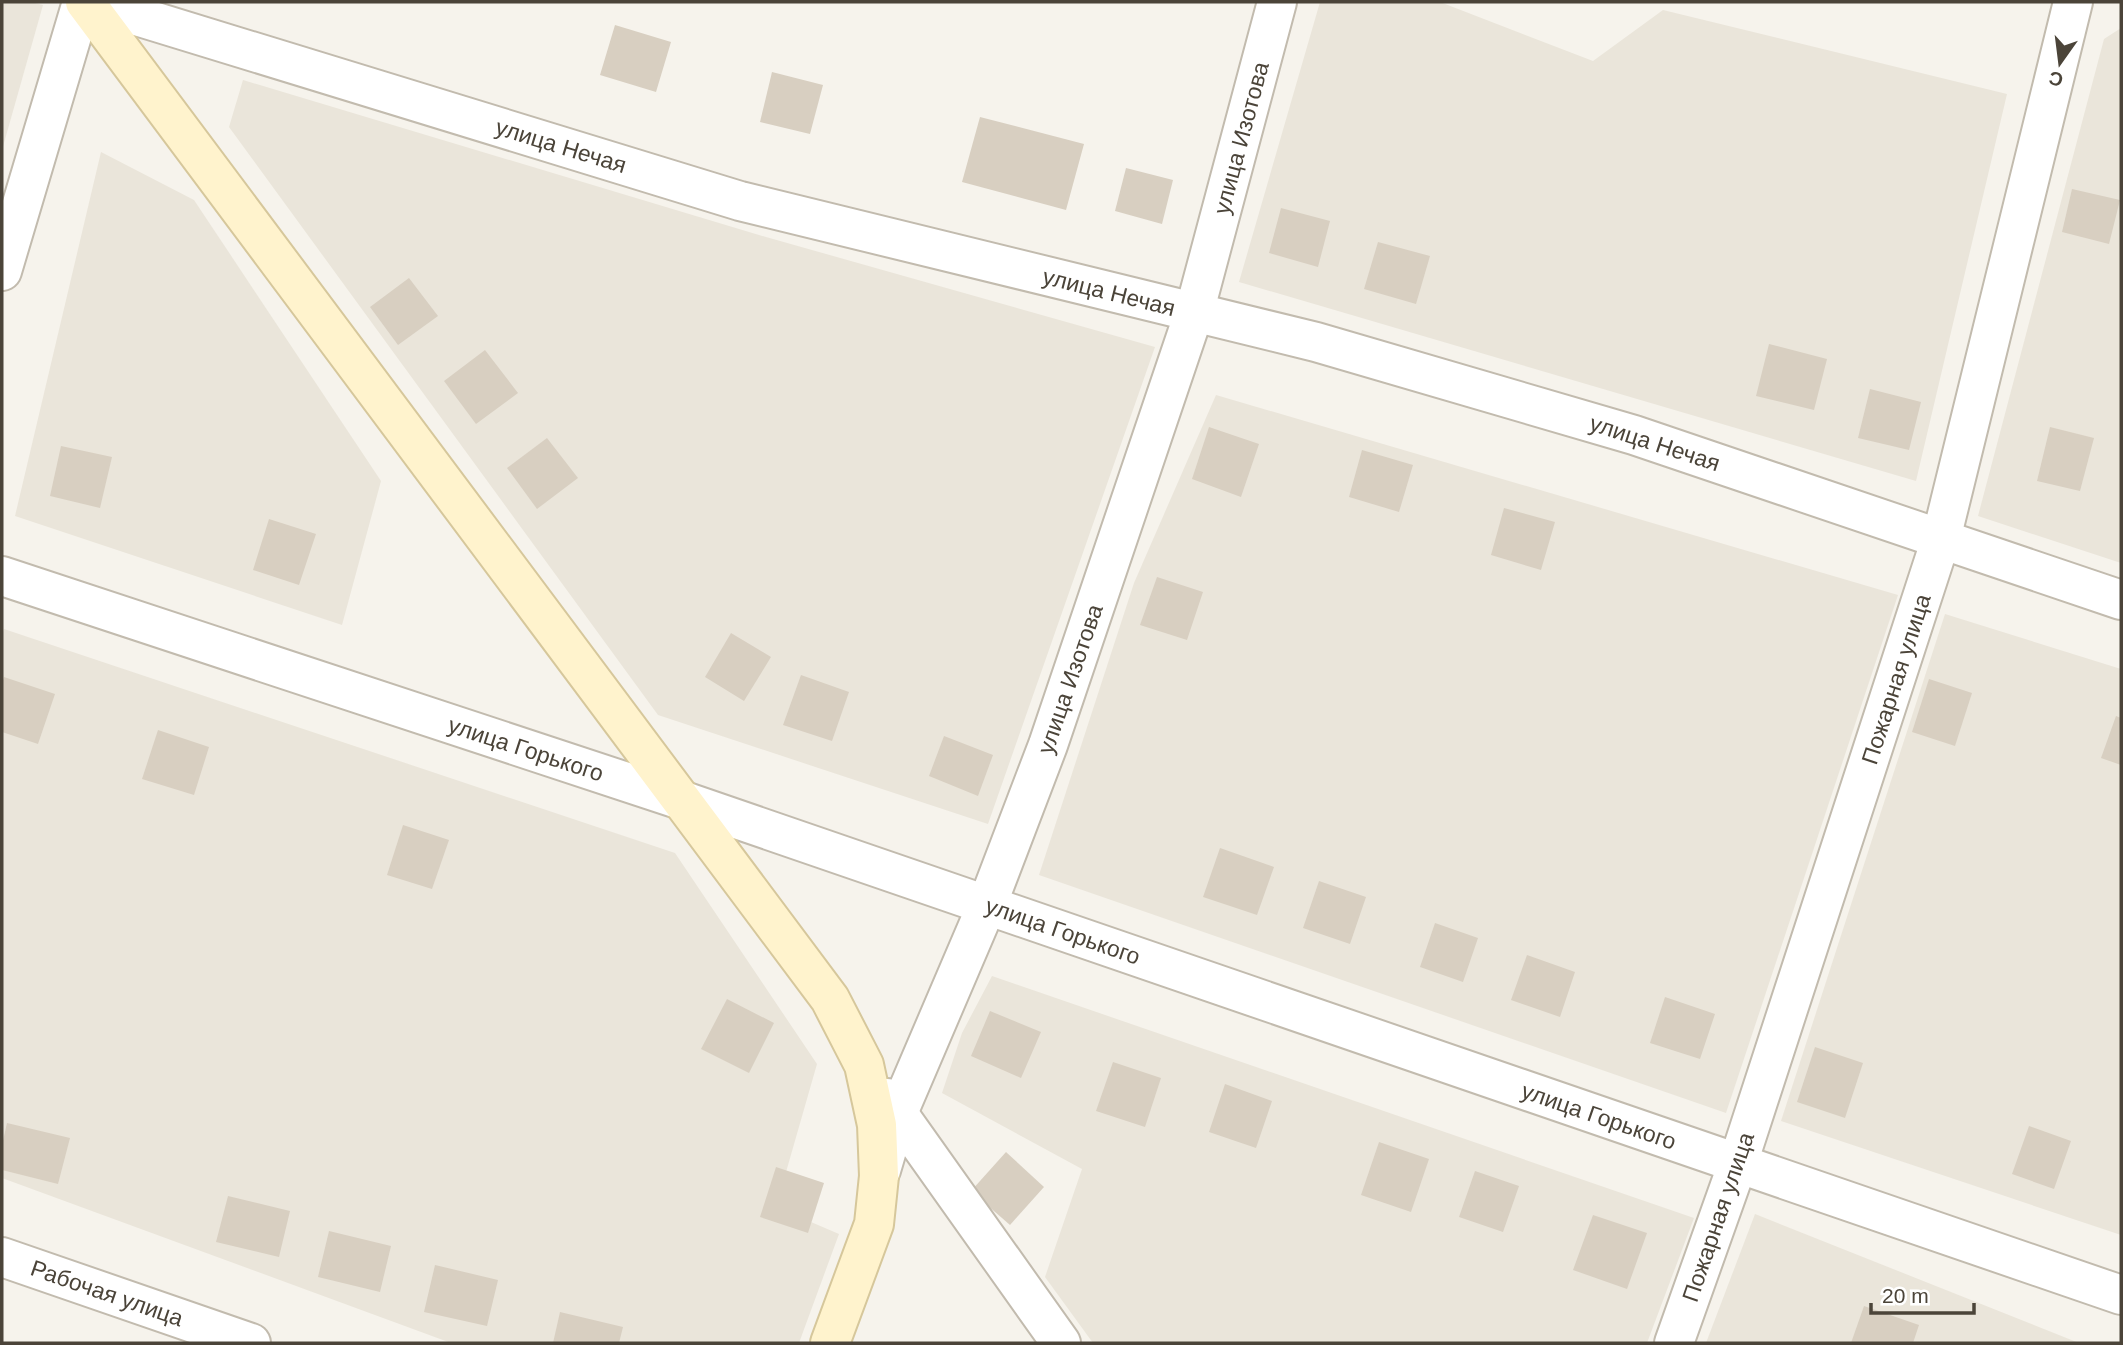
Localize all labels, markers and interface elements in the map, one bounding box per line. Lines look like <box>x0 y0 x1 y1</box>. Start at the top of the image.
north arrow <box>2025 28 2095 98</box>
street label: улица Изотова <box>1208 59 1274 217</box>
text: С <box>2047 67 2065 91</box>
street label: улица Нечая <box>492 114 630 178</box>
street label: улица Нечая <box>1040 263 1178 321</box>
street label: улица Нечая <box>1587 410 1723 476</box>
street label: Пожарная улица <box>1856 590 1936 767</box>
street label: улица Изотова <box>1032 601 1108 757</box>
street label: улица Горького <box>445 712 607 786</box>
street label: улица Горького <box>982 892 1144 970</box>
street label: улица Горького <box>1518 1077 1680 1155</box>
street label: Пожарная улица <box>1677 1129 1759 1305</box>
street label: Рабочая улица <box>27 1255 187 1331</box>
scale bar <box>1871 1272 1974 1316</box>
text: 20 m <box>1882 1284 1929 1307</box>

